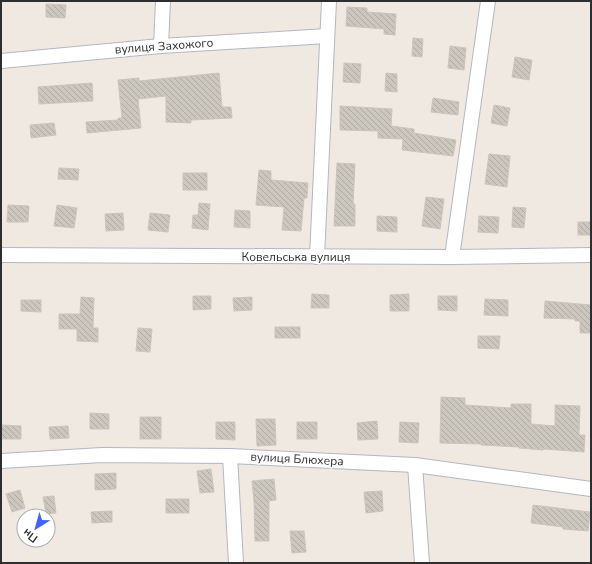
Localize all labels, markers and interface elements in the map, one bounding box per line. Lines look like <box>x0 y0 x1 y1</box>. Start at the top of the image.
street label: вулиця Захожого <box>114 35 214 57</box>
street label: Ковельська вулиця <box>242 249 350 265</box>
street label: вулиця Блюхера <box>250 449 344 469</box>
north arrow <box>16 508 56 548</box>
text: Пн <box>20 525 41 546</box>

